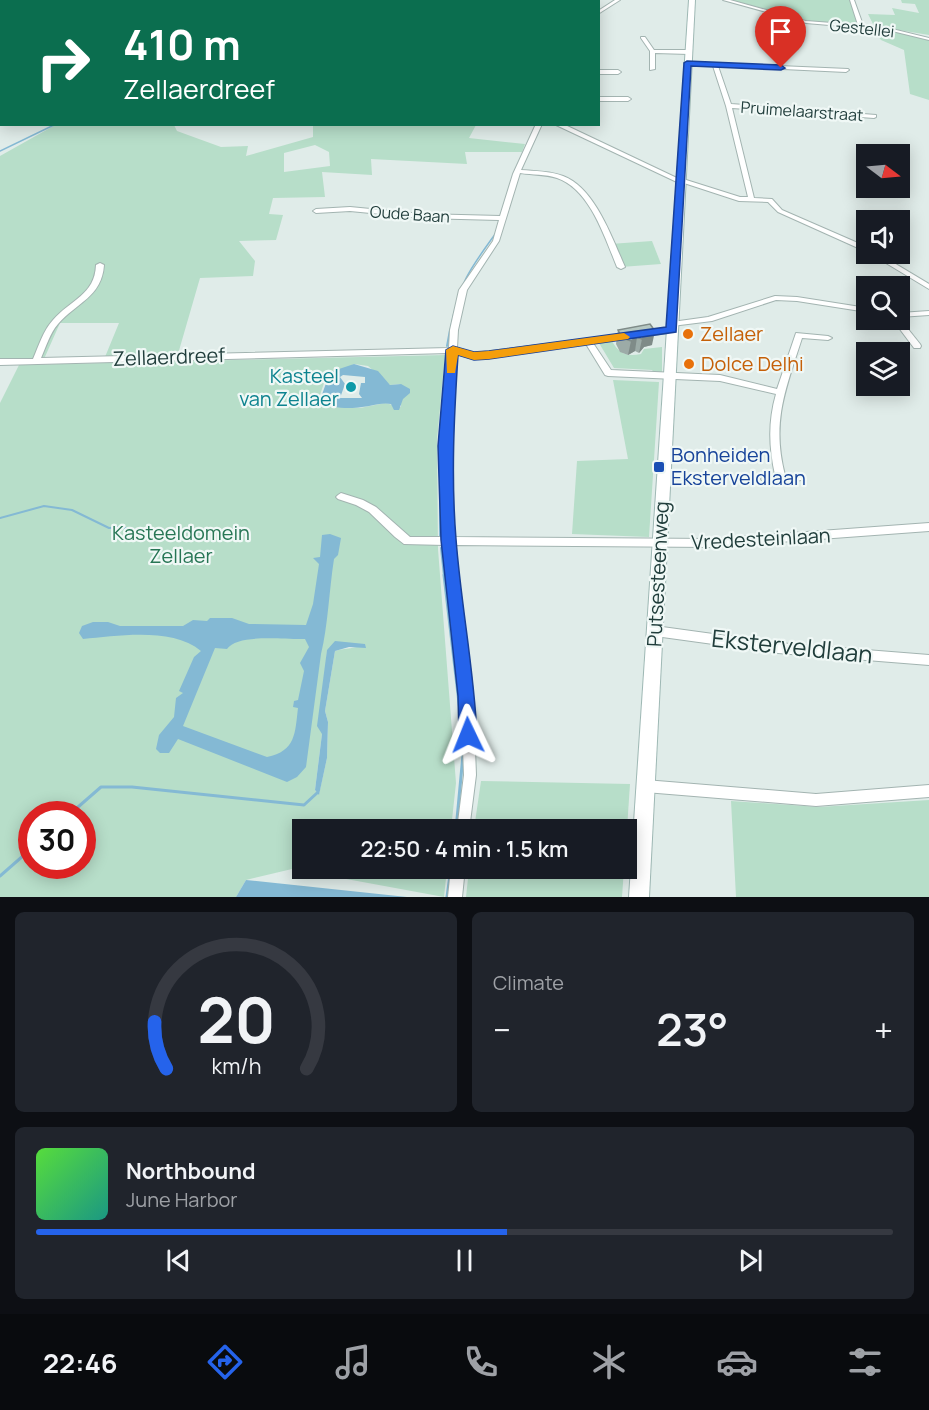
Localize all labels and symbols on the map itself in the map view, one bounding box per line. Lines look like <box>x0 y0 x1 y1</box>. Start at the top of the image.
pin <box>755 6 806 68</box>
street label: Gestellei <box>829 14 895 42</box>
street label: Pruimelaarstraat <box>740 96 864 126</box>
north arrow <box>856 144 910 198</box>
street label: Oude Baan <box>369 200 451 228</box>
place label: Zellaer <box>700 320 763 347</box>
marker: Zellaer <box>681 327 695 341</box>
street label: Zellaerdreef <box>112 341 226 372</box>
place label: Dolce Delhi <box>701 350 804 377</box>
marker: Dolce Delhi <box>682 357 696 371</box>
place label: Kasteel van Zellaer <box>239 362 339 412</box>
marker: Kasteel van Zellaer <box>344 380 358 394</box>
place label: Bonheiden Eksterveldlaan <box>671 441 806 491</box>
marker: Bonheiden Eksterveldlaan <box>652 460 666 474</box>
street label: Putsesteenweg <box>640 501 675 647</box>
park label: Kasteeldomein Zellaer <box>112 519 250 569</box>
street label: Vredesteinlaan <box>691 521 831 556</box>
street label: Eksterveldlaan <box>710 621 874 670</box>
position arrow <box>436 703 500 767</box>
speed limit sign: 30 <box>18 801 96 879</box>

